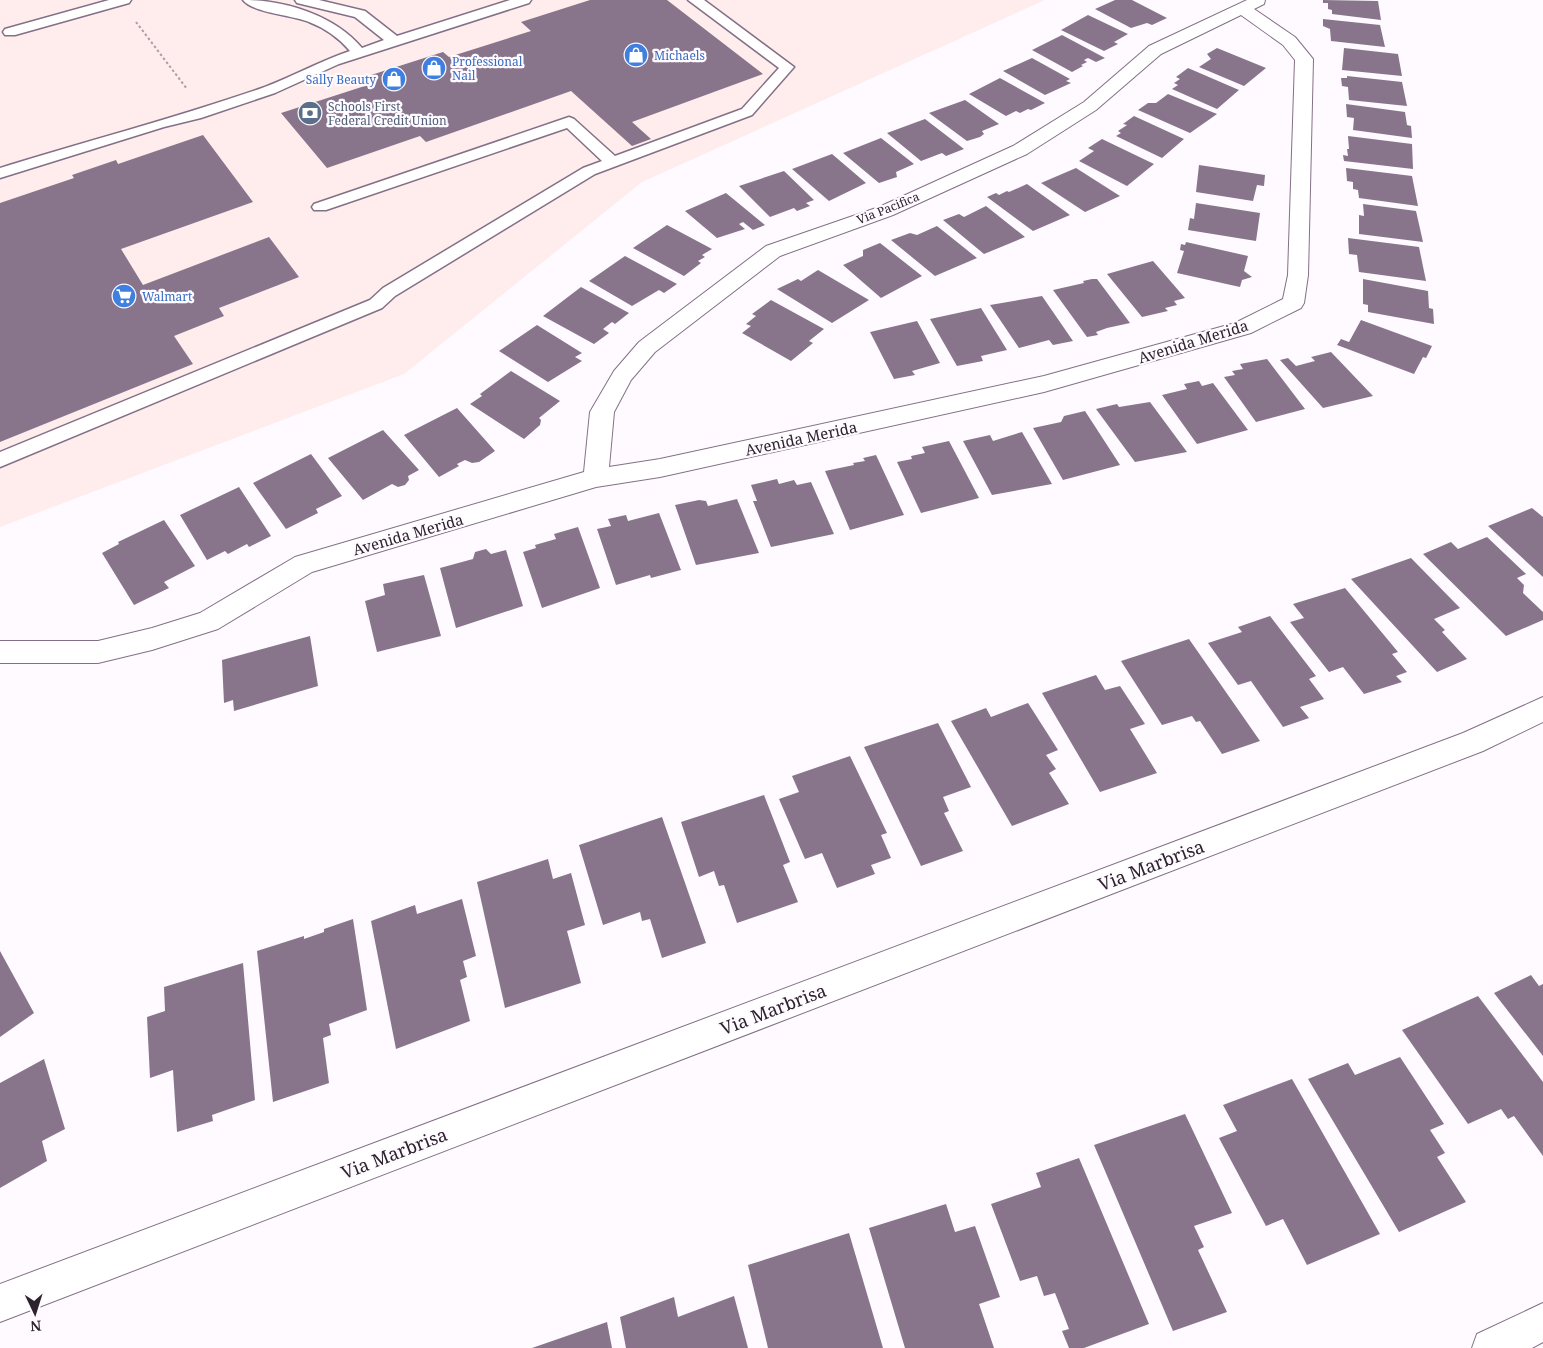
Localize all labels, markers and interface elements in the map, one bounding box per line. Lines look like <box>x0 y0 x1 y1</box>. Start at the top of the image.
shop icon: Michaels <box>623 42 649 68</box>
place label: Michaels <box>654 47 705 64</box>
place label: Professional Nail <box>452 53 523 84</box>
shop icon: Professional Nail <box>421 55 447 81</box>
shop icon: Sally Beauty <box>381 66 407 92</box>
place label: Sally Beauty <box>306 71 376 88</box>
place label: Schools First Federal Credit Union <box>328 98 447 129</box>
bank icon: Schools First Federal Credit Union <box>297 100 323 126</box>
street label: Via Pacifica <box>854 188 922 228</box>
supermarket icon: Walmart <box>111 283 137 309</box>
place label: Walmart <box>142 288 192 305</box>
street label: Avenida Merida <box>1136 315 1250 367</box>
street label: Avenida Merida <box>743 416 859 460</box>
street label: Avenida Merida <box>350 509 466 559</box>
street label: Via Marbrisa <box>1095 834 1207 896</box>
street label: Via Marbrisa <box>717 978 829 1040</box>
street label: Via Marbrisa <box>338 1122 450 1184</box>
north arrow <box>10 1288 60 1338</box>
text: N <box>30 1317 42 1336</box>

